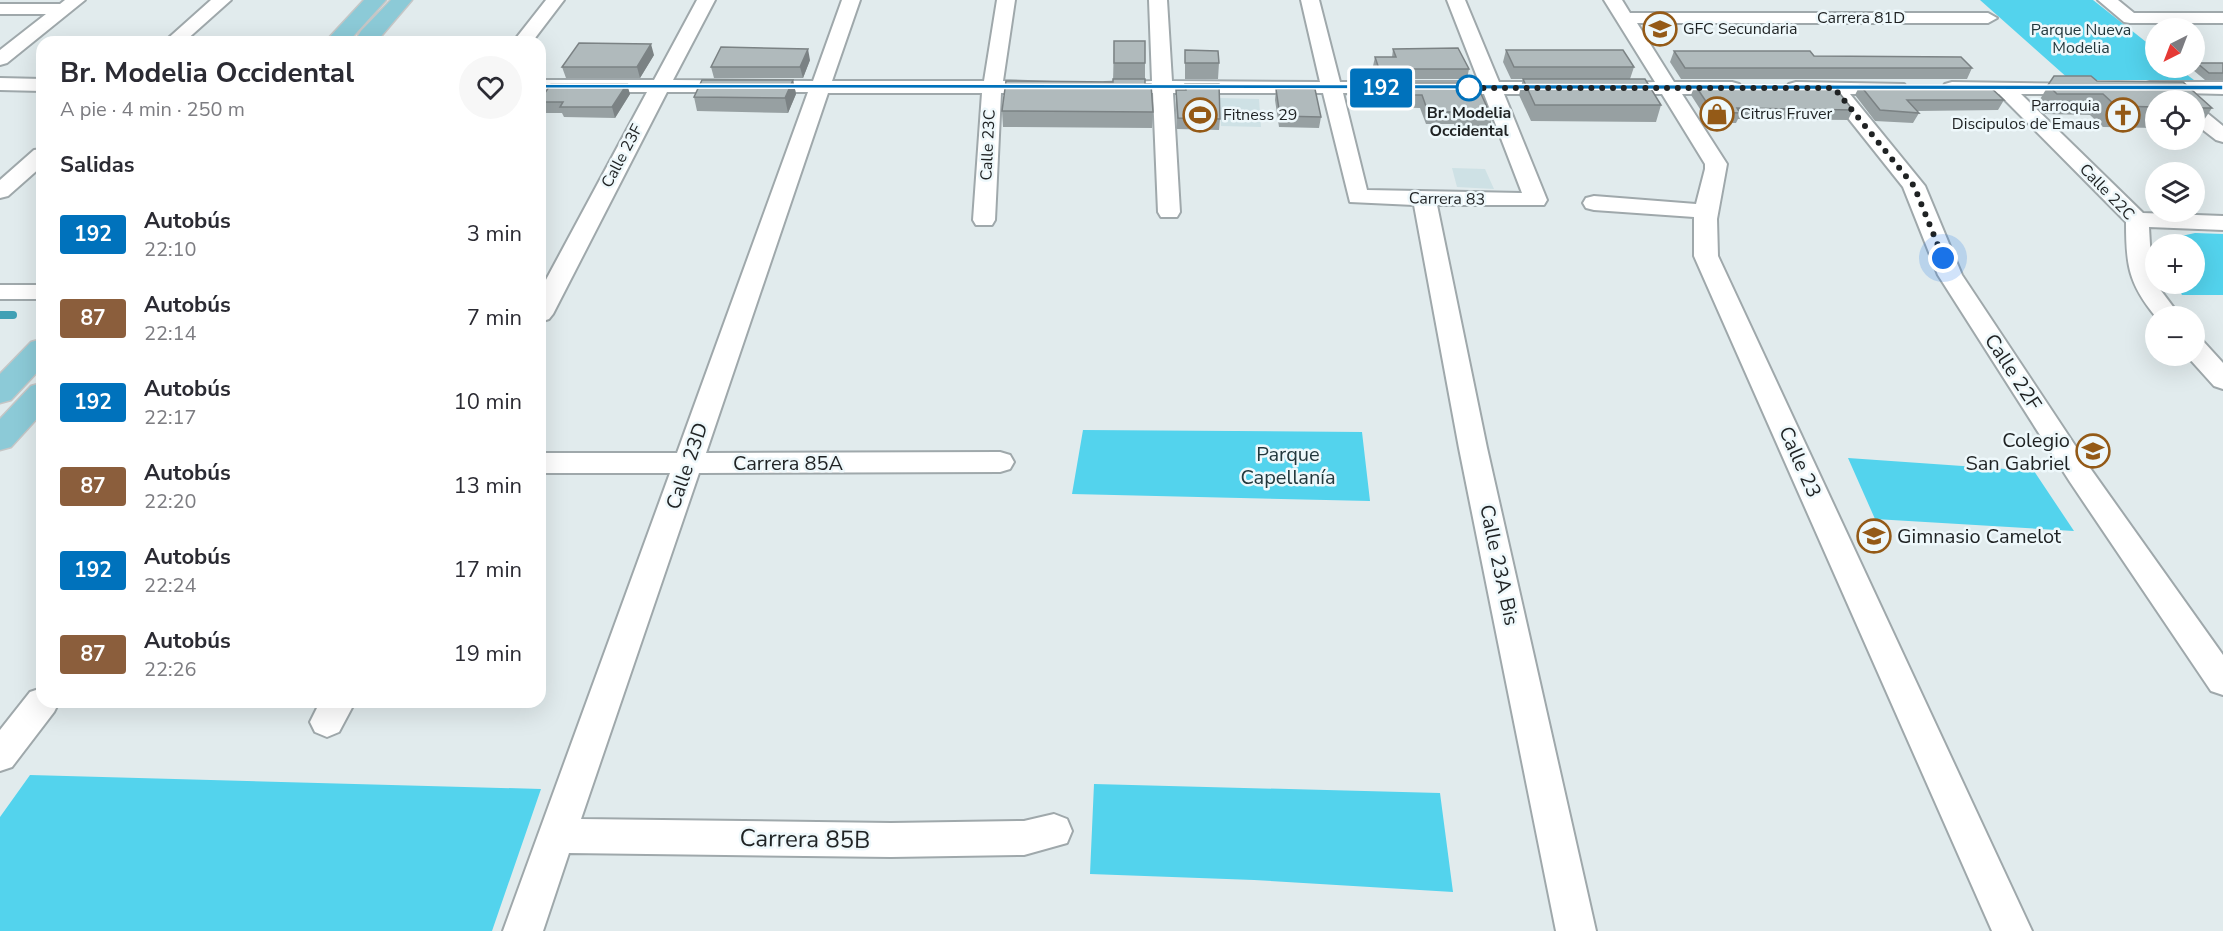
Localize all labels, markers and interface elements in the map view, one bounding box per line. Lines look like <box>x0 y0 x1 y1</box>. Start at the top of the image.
street label: Carrera 81D <box>1817 7 1905 29</box>
school or university icon: GFC Secundaria <box>1642 11 1678 47</box>
place label: GFC Secundaria <box>1683 18 1798 40</box>
north arrow <box>2145 18 2205 78</box>
map controls <box>2145 18 2205 366</box>
park label: Parque Nueva Modelia <box>2031 19 2131 59</box>
text: Br. Modelia Occidental <box>60 54 354 92</box>
button: heart <box>459 56 522 119</box>
line badge: 192 <box>1346 68 1416 107</box>
text: 192 <box>1362 74 1400 102</box>
marker: Br. Modelia Occidental <box>1456 75 1482 101</box>
button: locate <box>2145 90 2205 150</box>
place label: Parroquia Discipulos de Emaus <box>1952 95 2100 135</box>
text: A pie · 4 min · 250 m <box>60 96 245 123</box>
shop icon: Citrus Fruver <box>1699 96 1735 132</box>
sports icon: Fitness 29 <box>1182 97 1218 133</box>
church icon: Parroquia Discipulos de Emaus <box>2105 97 2141 133</box>
place label: Br. Modelia Occidental <box>1427 102 1511 142</box>
place label: Citrus Fruver <box>1740 103 1833 125</box>
place label: Fitness 29 <box>1223 104 1297 126</box>
street label: Calle 23C <box>975 109 1001 181</box>
street label: Calle 23F <box>596 120 648 192</box>
text: Salidas <box>60 150 135 180</box>
street label: Calle 22C <box>2074 159 2140 225</box>
button: layers <box>2145 162 2205 222</box>
street label: Carrera 83 <box>1409 187 1485 211</box>
text: Autobús <box>144 206 231 236</box>
text: 3 min <box>467 219 522 249</box>
text: 192 <box>74 220 112 248</box>
button: + <box>2145 234 2205 294</box>
text: 22:10 <box>144 236 197 263</box>
your location <box>1928 243 1958 273</box>
text: Autobús <box>144 290 231 320</box>
text: 7 min <box>467 303 522 333</box>
text: 87 <box>80 304 106 332</box>
button: − <box>2145 306 2205 366</box>
text: 22:14 <box>144 320 197 347</box>
street label: Calle 22F <box>1978 328 2048 416</box>
text: Autobús <box>144 374 231 404</box>
text: 10 min <box>454 387 522 417</box>
text: 192 <box>74 388 112 416</box>
text: 22:17 <box>144 404 197 431</box>
street label: Calle 23D <box>660 419 714 513</box>
street label: Calle 23 <box>1772 422 1828 502</box>
place label: Colegio San Gabriel <box>1965 427 2070 477</box>
school or university icon: Colegio San Gabriel <box>2075 433 2111 469</box>
park label: Parque Capellanía <box>1240 441 1336 491</box>
street label: Carrera 85A <box>733 450 843 477</box>
text: Autobús <box>144 458 231 488</box>
text: 13 min <box>454 471 522 501</box>
text: 87 <box>80 472 106 500</box>
text: 22:20 <box>144 488 197 515</box>
street label: Calle 23A Bis <box>1473 502 1525 628</box>
school or university icon: Gimnasio Camelot <box>1856 518 1892 554</box>
place label: Gimnasio Camelot <box>1897 523 2062 550</box>
text: Autobús <box>144 542 231 572</box>
text: 17 min <box>454 555 522 585</box>
text: 192 <box>74 556 112 584</box>
text: 22:24 <box>144 572 197 599</box>
text: Autobús <box>144 626 231 656</box>
text: 19 min <box>454 639 522 669</box>
text: 87 <box>80 640 106 668</box>
text: 22:26 <box>144 656 197 683</box>
street label: Carrera 85B <box>739 822 871 856</box>

